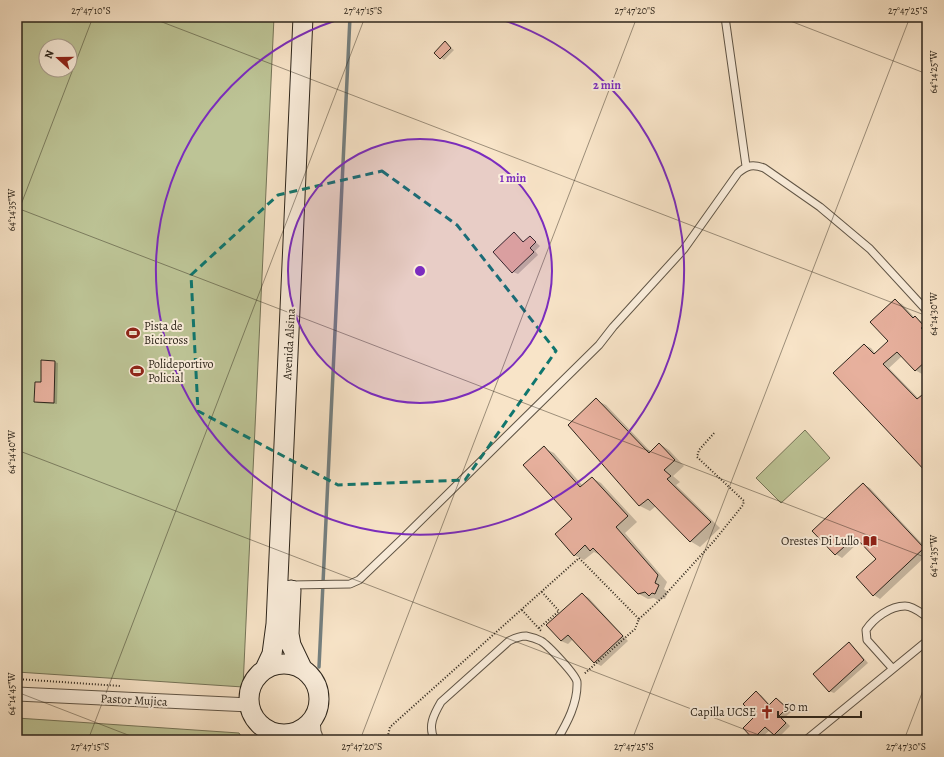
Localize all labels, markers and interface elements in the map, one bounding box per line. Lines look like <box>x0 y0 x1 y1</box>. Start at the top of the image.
text: 27°47'10"S <box>71 4 111 17</box>
text: 27°47'15"S <box>344 4 382 17</box>
text: 27°47'20"S <box>615 4 655 17</box>
text: 27°47'25"S <box>888 4 928 17</box>
north arrow <box>38 38 78 78</box>
text: N <box>41 48 58 61</box>
text: 64°14'25"W <box>927 50 940 94</box>
text: 2 min <box>593 77 621 93</box>
text: 1 min <box>500 170 527 186</box>
text: 64°14'35"W <box>5 188 18 231</box>
centre of rings <box>413 264 427 278</box>
text: 64°14'30"W <box>927 291 940 336</box>
street label: Avenida Alsina <box>279 307 299 381</box>
place label: Pista de Bicicross <box>144 318 188 348</box>
sports icon: Pista de Bicicross <box>125 325 141 341</box>
place label: Polideportivo Policial <box>148 356 214 386</box>
sports icon: Polideportivo Policial <box>129 363 145 379</box>
text: 64°14'40"W <box>5 429 18 474</box>
place label: Orestes Di Lullo <box>781 533 859 549</box>
library icon: Orestes Di Lullo <box>862 533 878 549</box>
text: 64°14'35"W <box>927 534 940 577</box>
text: 64°14'45"W <box>5 672 18 716</box>
street label: Pastor Mujica <box>100 690 168 710</box>
scale bar <box>778 693 861 719</box>
text: 50 m <box>784 699 808 715</box>
place label: Capilla UCSE <box>690 704 756 720</box>
church icon: Capilla UCSE <box>759 704 775 720</box>
text: 27°47'15"S <box>71 740 109 753</box>
text: 27°47'20"S <box>342 740 382 753</box>
text: 27°47'25"S <box>614 740 654 753</box>
text: 27°47'30"S <box>886 740 926 753</box>

